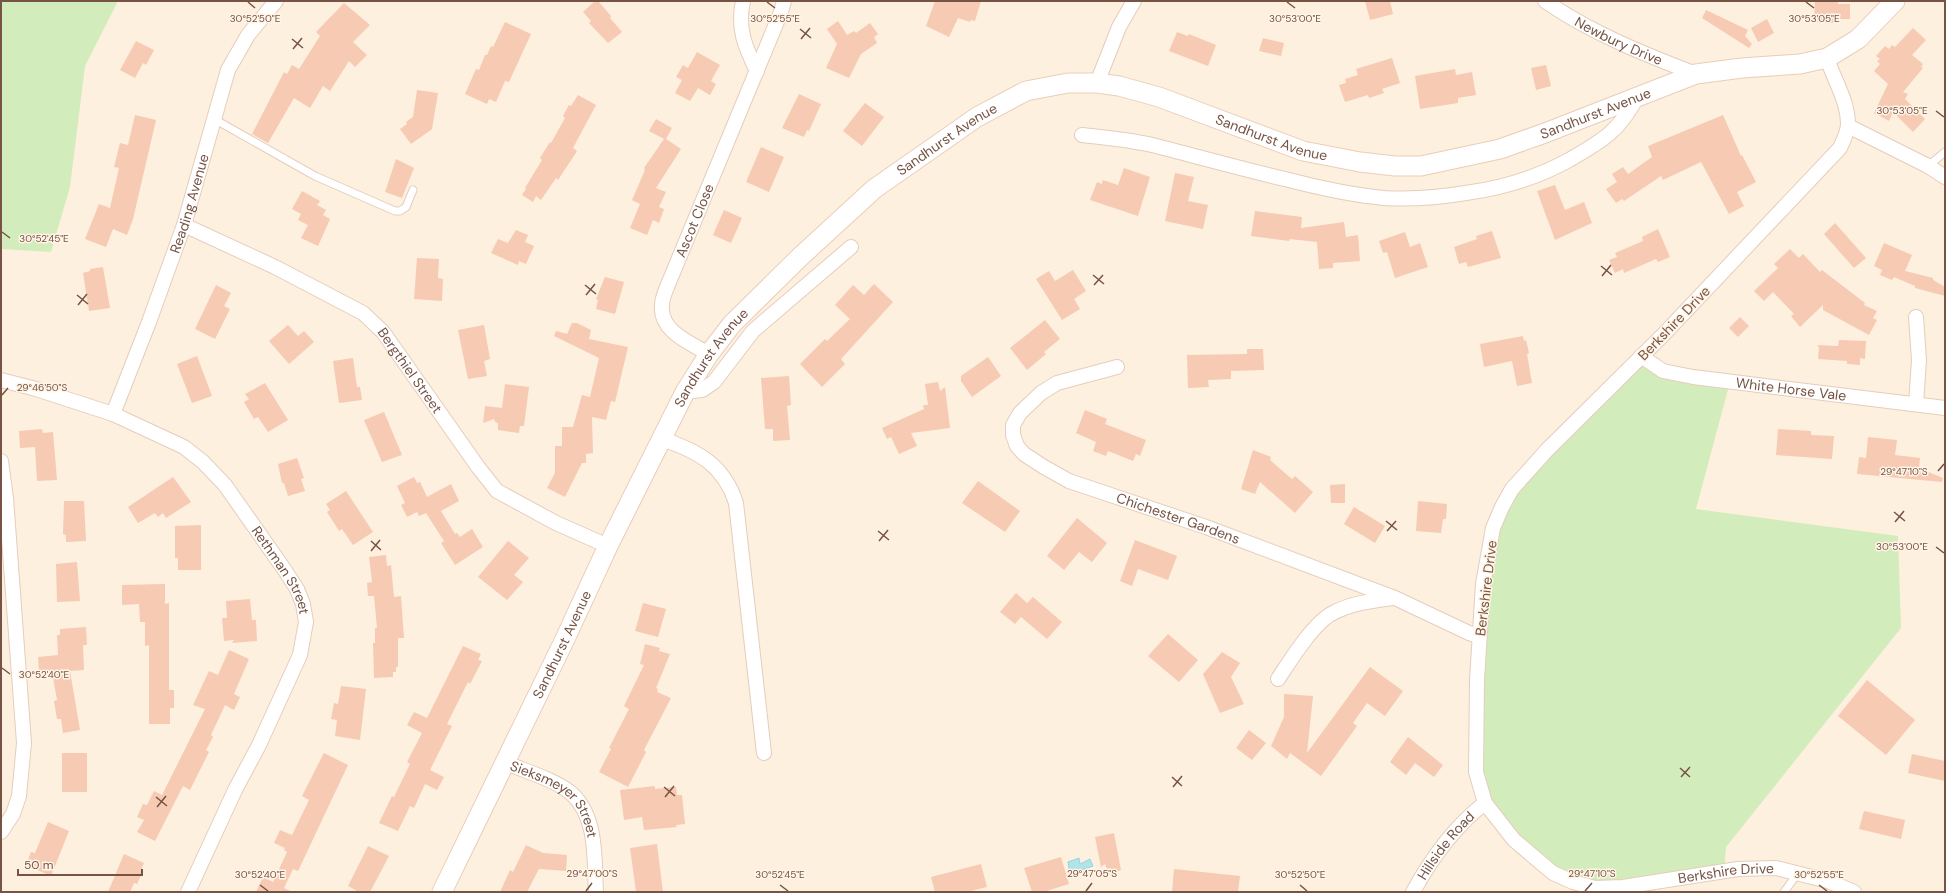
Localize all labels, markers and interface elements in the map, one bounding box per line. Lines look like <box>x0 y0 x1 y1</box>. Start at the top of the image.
text: 30°52'50"E <box>230 12 281 25</box>
text: 30°52'55"E <box>750 12 800 25</box>
text: 30°53'00"E <box>1269 12 1321 25</box>
text: 30°53'05"E <box>1788 12 1840 25</box>
street label: Newbury Drive <box>1572 13 1665 69</box>
street label: Sandhurst Avenue <box>1538 84 1653 143</box>
street label: Sandhurst Avenue <box>893 99 1000 179</box>
text: 30°53'05"E <box>1876 104 1928 117</box>
street label: Sandhurst Avenue <box>1213 110 1329 165</box>
street label: Reading Avenue <box>166 152 213 256</box>
street label: Ascot Close <box>671 181 718 260</box>
text: 30°52'45"E <box>19 232 69 245</box>
street label: Berkshire Drive <box>1634 282 1714 364</box>
street label: Sandhurst Avenue <box>670 304 752 410</box>
street label: Bergthiel Street <box>374 324 446 417</box>
street label: White Horse Vale <box>1735 373 1847 405</box>
text: 29°46'50"S <box>17 381 68 394</box>
text: 29°47'10"S <box>1880 465 1928 478</box>
street label: Chichester Gardens <box>1114 489 1242 548</box>
street label: Rethman Street <box>248 523 314 616</box>
street label: Berkshire Drive <box>1471 539 1501 637</box>
text: 30°53'00"E <box>1876 540 1928 553</box>
street label: Sandhurst Avenue <box>528 588 595 701</box>
text: 30°52'40"E <box>19 668 70 681</box>
street label: Sieksmeyer Street <box>508 757 601 839</box>
street label: Hillside Road <box>1413 807 1478 883</box>
scale bar <box>18 851 142 877</box>
text: 50 m <box>24 857 53 873</box>
street label: Berkshire Drive <box>1677 859 1774 887</box>
text: 29°47'00"S <box>566 867 618 880</box>
text: 29°47'05"S <box>1067 867 1117 880</box>
text: 29°47'10"S <box>1568 867 1616 880</box>
text: 30°52'40"E <box>235 868 286 881</box>
text: 30°52'45"E <box>755 868 805 881</box>
text: 30°52'50"E <box>1275 868 1326 881</box>
text: 30°52'55"E <box>1794 868 1844 881</box>

